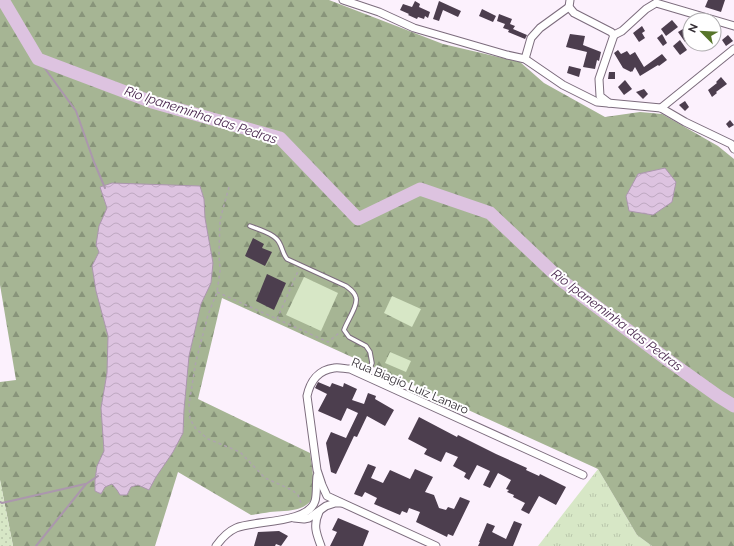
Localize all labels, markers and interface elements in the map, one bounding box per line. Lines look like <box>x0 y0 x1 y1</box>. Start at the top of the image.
north arrow <box>682 12 722 52</box>
text: N <box>686 22 701 35</box>
water label: Rio Ipaneminha das Pedras <box>123 83 279 147</box>
water label: Rio Ipaneminha das Pedras <box>549 266 685 374</box>
street label: Rua Biagio Luiz Lanaro <box>349 355 471 417</box>

